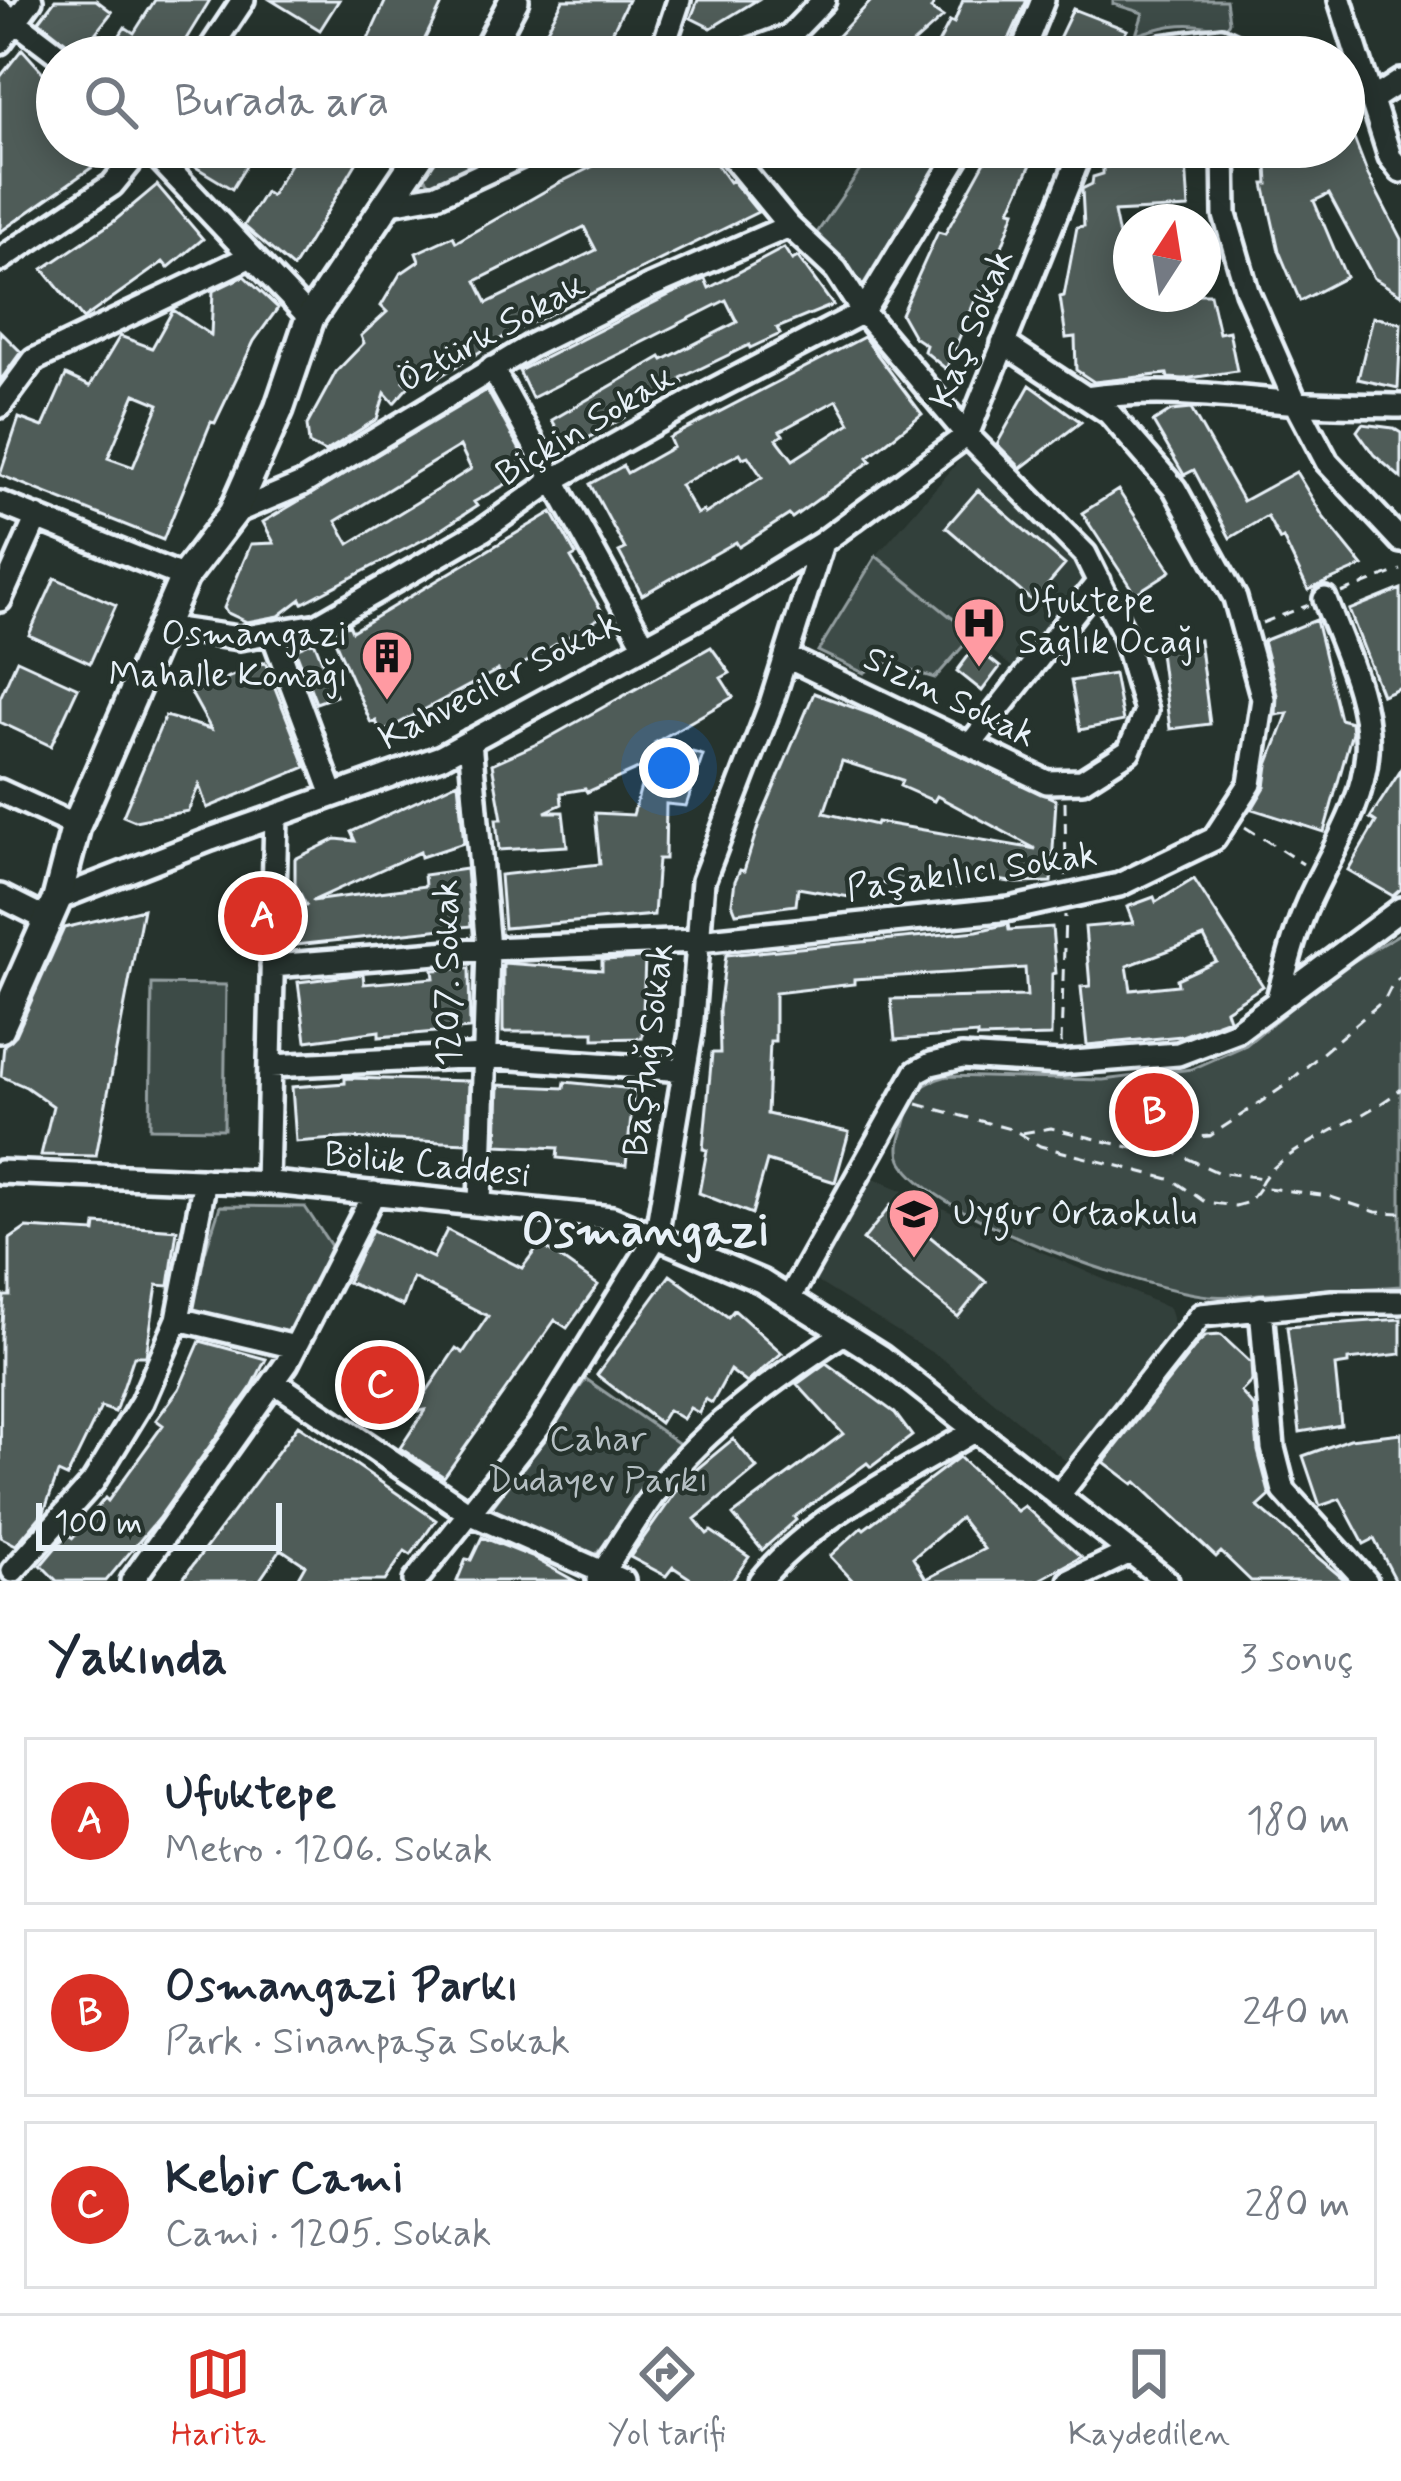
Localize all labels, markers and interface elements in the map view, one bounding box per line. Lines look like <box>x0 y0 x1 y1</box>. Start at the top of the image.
search box <box>36 36 1365 168</box>
icon: search <box>78 69 144 135</box>
text: Burada ara <box>174 73 389 132</box>
north arrow <box>1113 204 1221 312</box>
street label: Kaş Sokak <box>920 243 1026 415</box>
street label: Öztürk Sokak <box>390 263 594 405</box>
street label: Biçkin Sokak <box>488 355 684 499</box>
place label: Ufuktepe Sağlık Ocağı <box>1018 579 1203 667</box>
hospital icon: Ufuktepe Sağlık Ocağı <box>951 595 1007 669</box>
street label: Kahveciler Sokak <box>372 601 628 763</box>
place label: Osmangazi Mahalle Konağı <box>109 612 348 700</box>
building icon: Osmangazi Mahalle Konağı <box>359 628 415 702</box>
street label: Sizin Sokak <box>855 636 1043 760</box>
your location <box>639 738 699 798</box>
street label: Paşakılıcı Sokak <box>844 832 1100 914</box>
pin: A <box>224 871 302 961</box>
street label: 1207. Sokak <box>424 879 474 1067</box>
street label: Baştuğ Sokak <box>614 940 686 1160</box>
pin: B <box>1115 1067 1193 1157</box>
street label: Bölük Caddesi <box>322 1132 532 1200</box>
school or university icon: Uygur Ortaokulu <box>886 1186 942 1260</box>
place label: Uygur Ortaokulu <box>953 1191 1197 1241</box>
district label: Osmangazi <box>522 1200 770 1263</box>
pin: C <box>341 1340 419 1430</box>
park label: Cahar Dudayev Parkı <box>488 1417 708 1505</box>
scale bar <box>36 1497 282 1550</box>
text: 100 m <box>54 1502 143 1546</box>
text: Yakında <box>48 1626 228 1692</box>
text: 3 sonuç <box>1240 1634 1353 1685</box>
text: Ufuktepe <box>165 1766 336 1825</box>
text: A <box>77 1796 103 1847</box>
text: 180 m <box>1246 1796 1350 1847</box>
text: Metro · 1206. Sokak <box>165 1825 492 1876</box>
text: Osmangazi Parkı <box>165 1958 519 2017</box>
text: B <box>78 1988 102 2039</box>
text: 240 m <box>1242 1988 1350 2039</box>
text: Park · Sinanpaşa Sokak <box>165 2017 570 2068</box>
text: Kebir Cami <box>165 2150 404 2209</box>
text: C <box>76 2180 104 2231</box>
text: 280 m <box>1245 2180 1350 2231</box>
text: Cami · 1205. Sokak <box>165 2209 491 2260</box>
tab: Harita <box>171 2341 266 2457</box>
tab: Yol tarifi <box>608 2341 726 2457</box>
tab: Kaydedilen <box>1068 2341 1230 2457</box>

